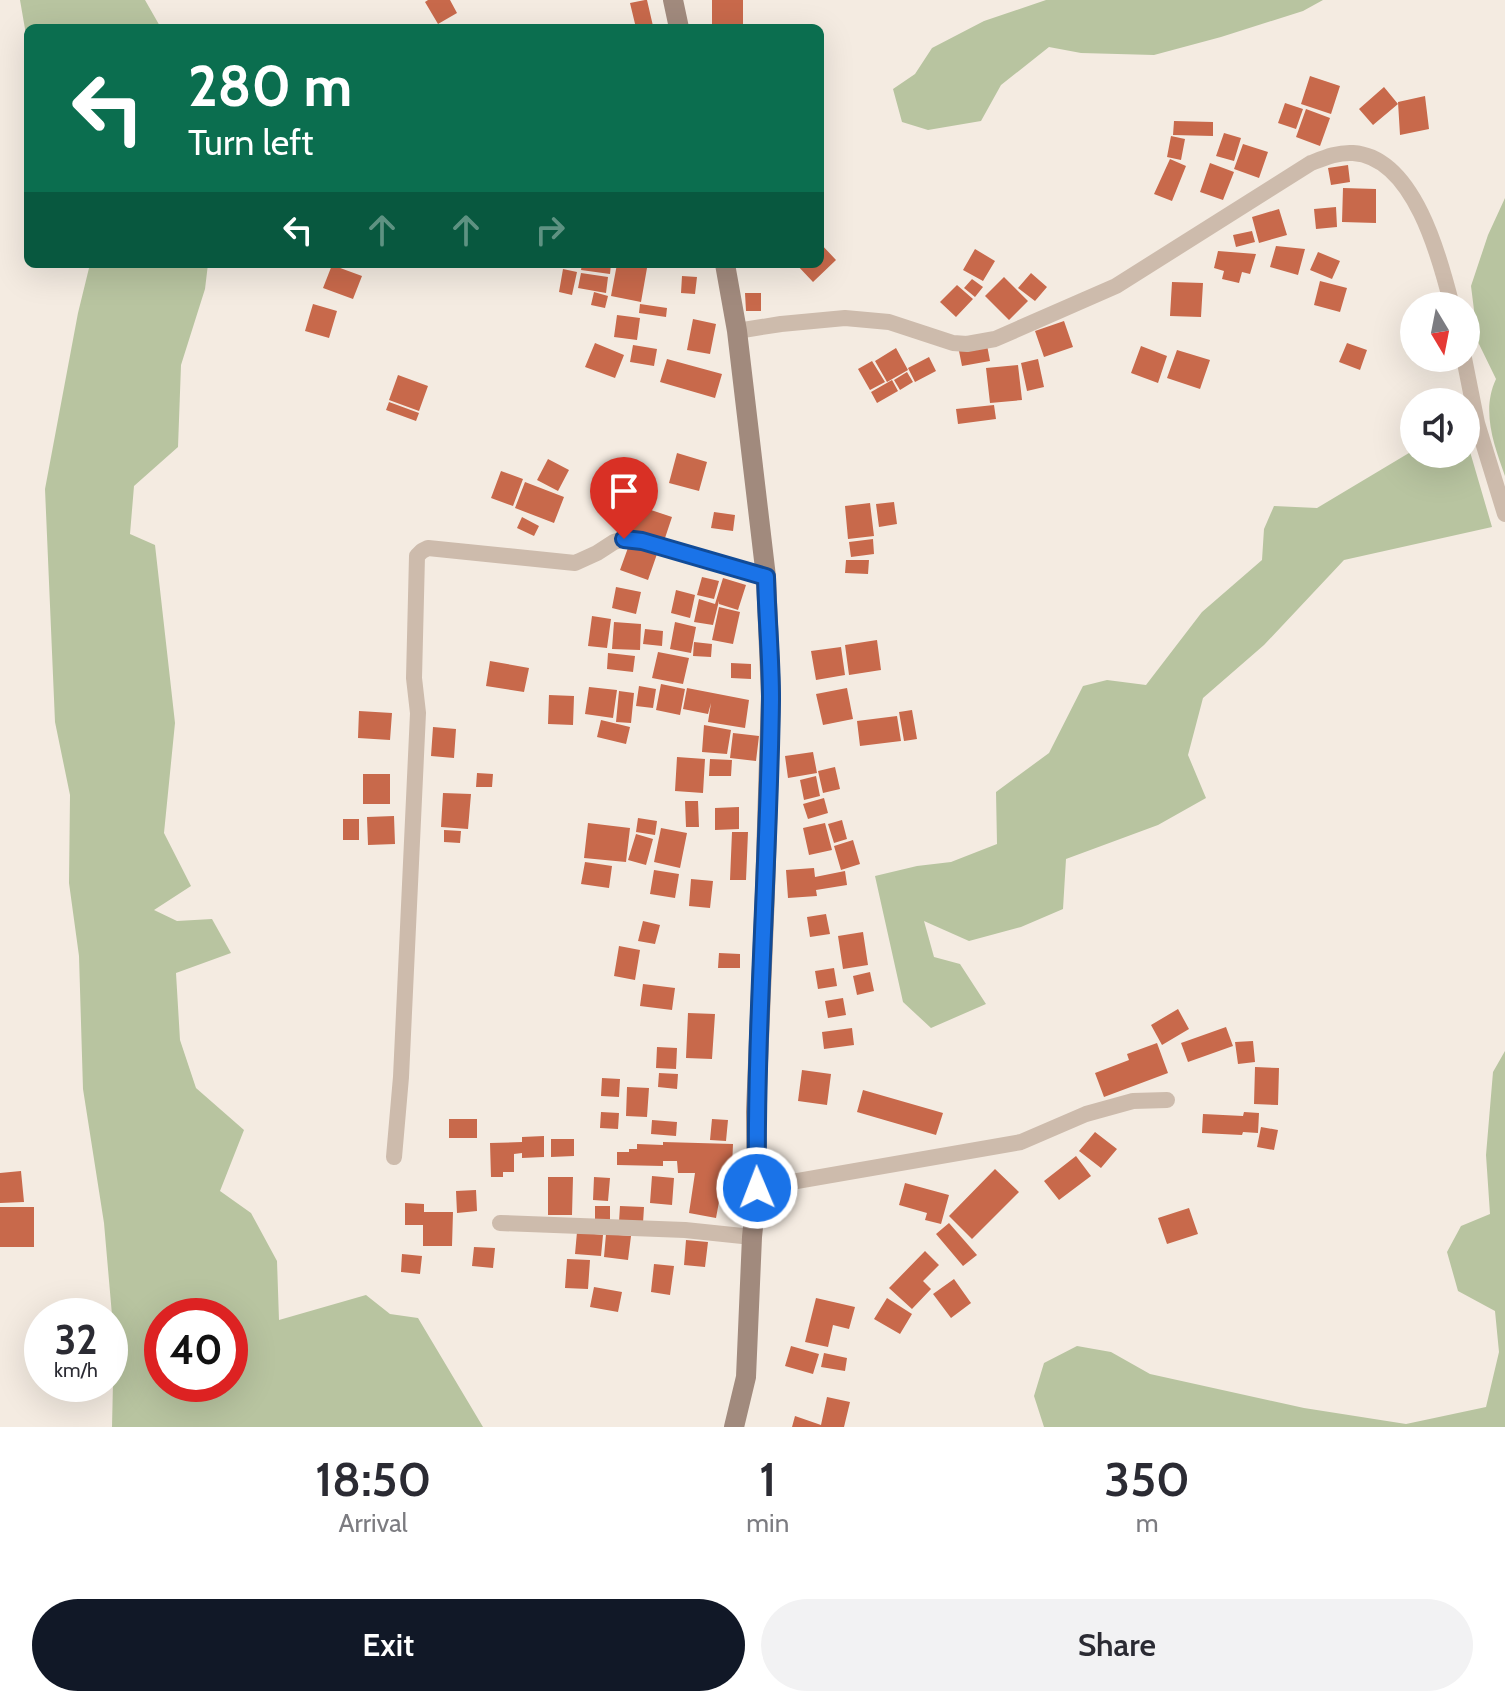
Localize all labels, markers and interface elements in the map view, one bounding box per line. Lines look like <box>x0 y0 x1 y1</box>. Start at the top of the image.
text: 280 m <box>188 52 352 120</box>
icon: left <box>56 56 160 160</box>
text: Turn left <box>188 120 313 164</box>
icon: left <box>276 208 320 252</box>
icon: ahead <box>360 208 404 252</box>
icon: ahead <box>444 208 488 252</box>
icon: right <box>528 208 572 252</box>
north arrow <box>1400 292 1480 372</box>
map controls <box>1400 292 1480 468</box>
button: sound <box>1400 388 1480 468</box>
pin <box>590 457 658 539</box>
icon: arrive <box>602 469 646 513</box>
position arrow <box>715 1146 799 1230</box>
speed limit sign: 40 <box>144 1298 248 1402</box>
text: 32 <box>55 1315 97 1364</box>
text: km/h <box>54 1358 98 1382</box>
text: 18:50 <box>315 1450 431 1508</box>
text: 1 <box>759 1450 776 1508</box>
text: 350 <box>1104 1450 1190 1508</box>
text: Arrival <box>339 1507 408 1539</box>
text: min <box>746 1507 789 1539</box>
text: m <box>1136 1507 1158 1539</box>
button: Exit <box>32 1599 745 1691</box>
button: Share <box>761 1599 1473 1691</box>

